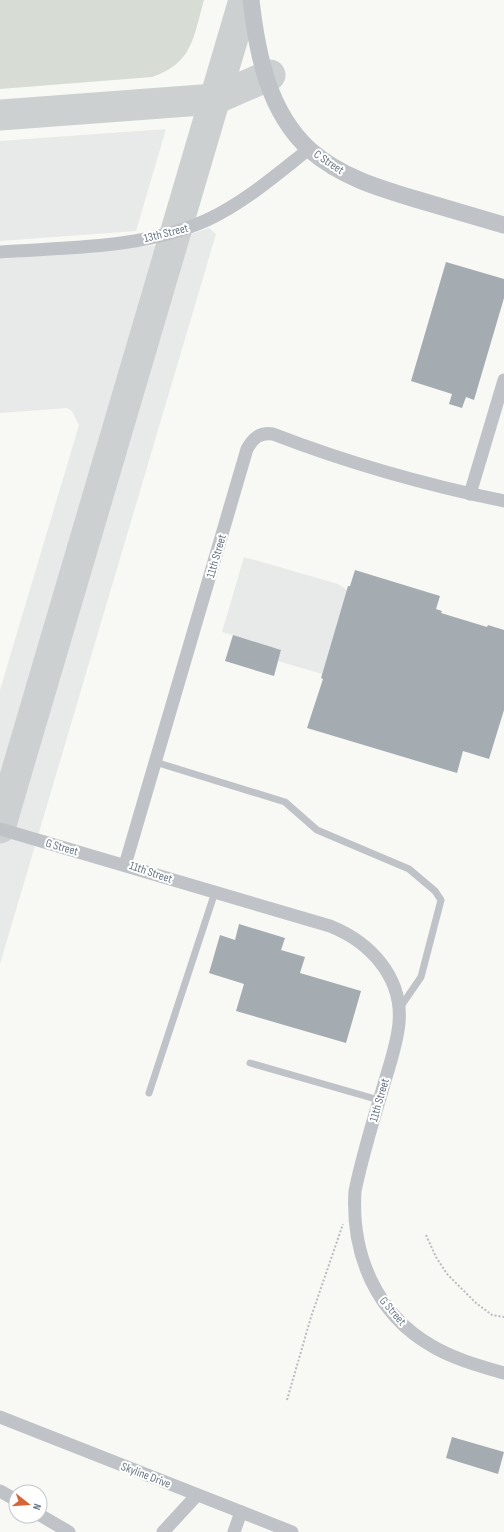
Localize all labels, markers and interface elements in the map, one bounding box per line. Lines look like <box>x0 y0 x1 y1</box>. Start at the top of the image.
street label: C Street <box>311 147 347 178</box>
street label: 13th Street <box>142 221 190 246</box>
street label: 11th Street <box>203 532 230 580</box>
street label: G Street <box>44 836 80 859</box>
street label: 11th Street <box>127 858 175 887</box>
street label: 11th Street <box>366 1076 393 1124</box>
street label: G Street <box>376 1294 409 1329</box>
street label: Skyline Drive <box>119 1459 173 1492</box>
north arrow <box>8 1484 48 1524</box>
text: N <box>30 1502 44 1512</box>

